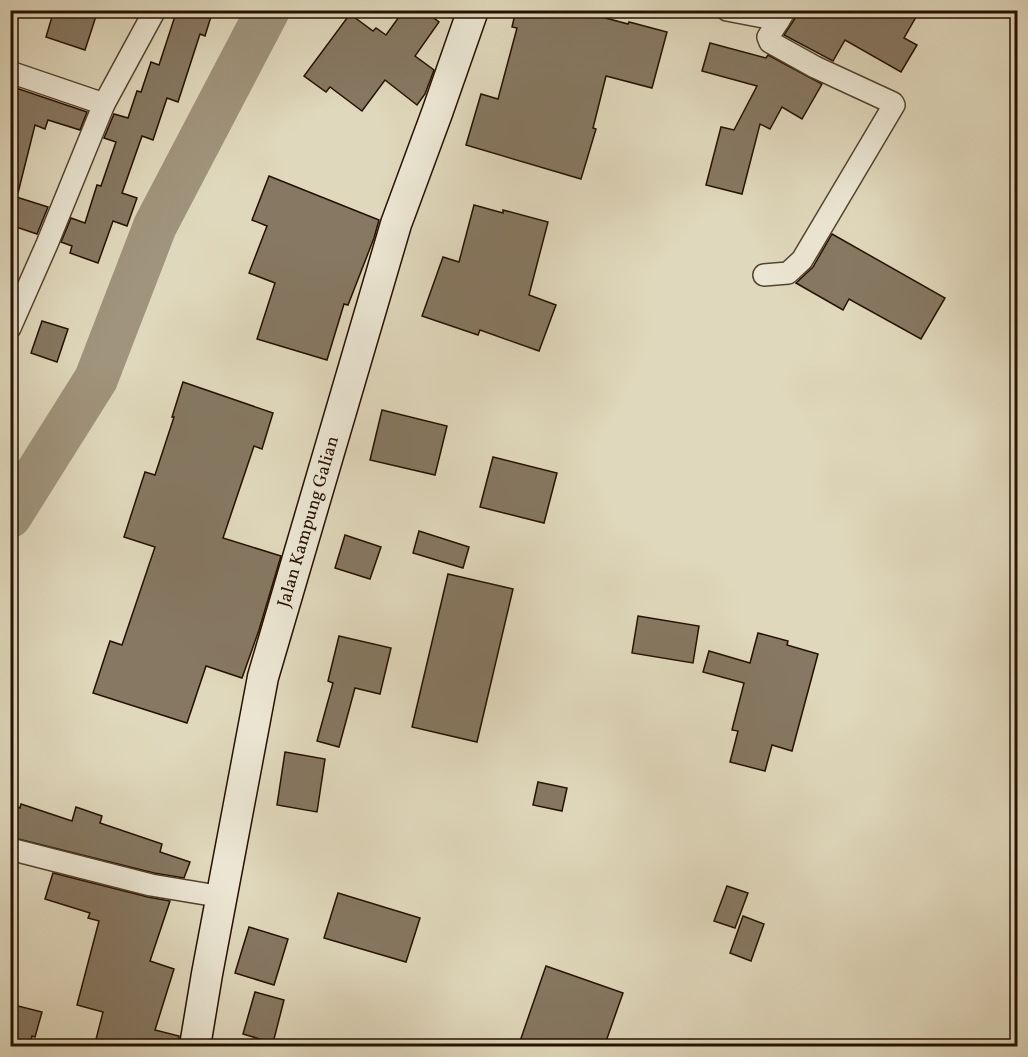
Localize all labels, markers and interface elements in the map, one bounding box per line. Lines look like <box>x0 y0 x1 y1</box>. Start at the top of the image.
street label: Jalan Kampung Galian <box>272 433 346 610</box>

